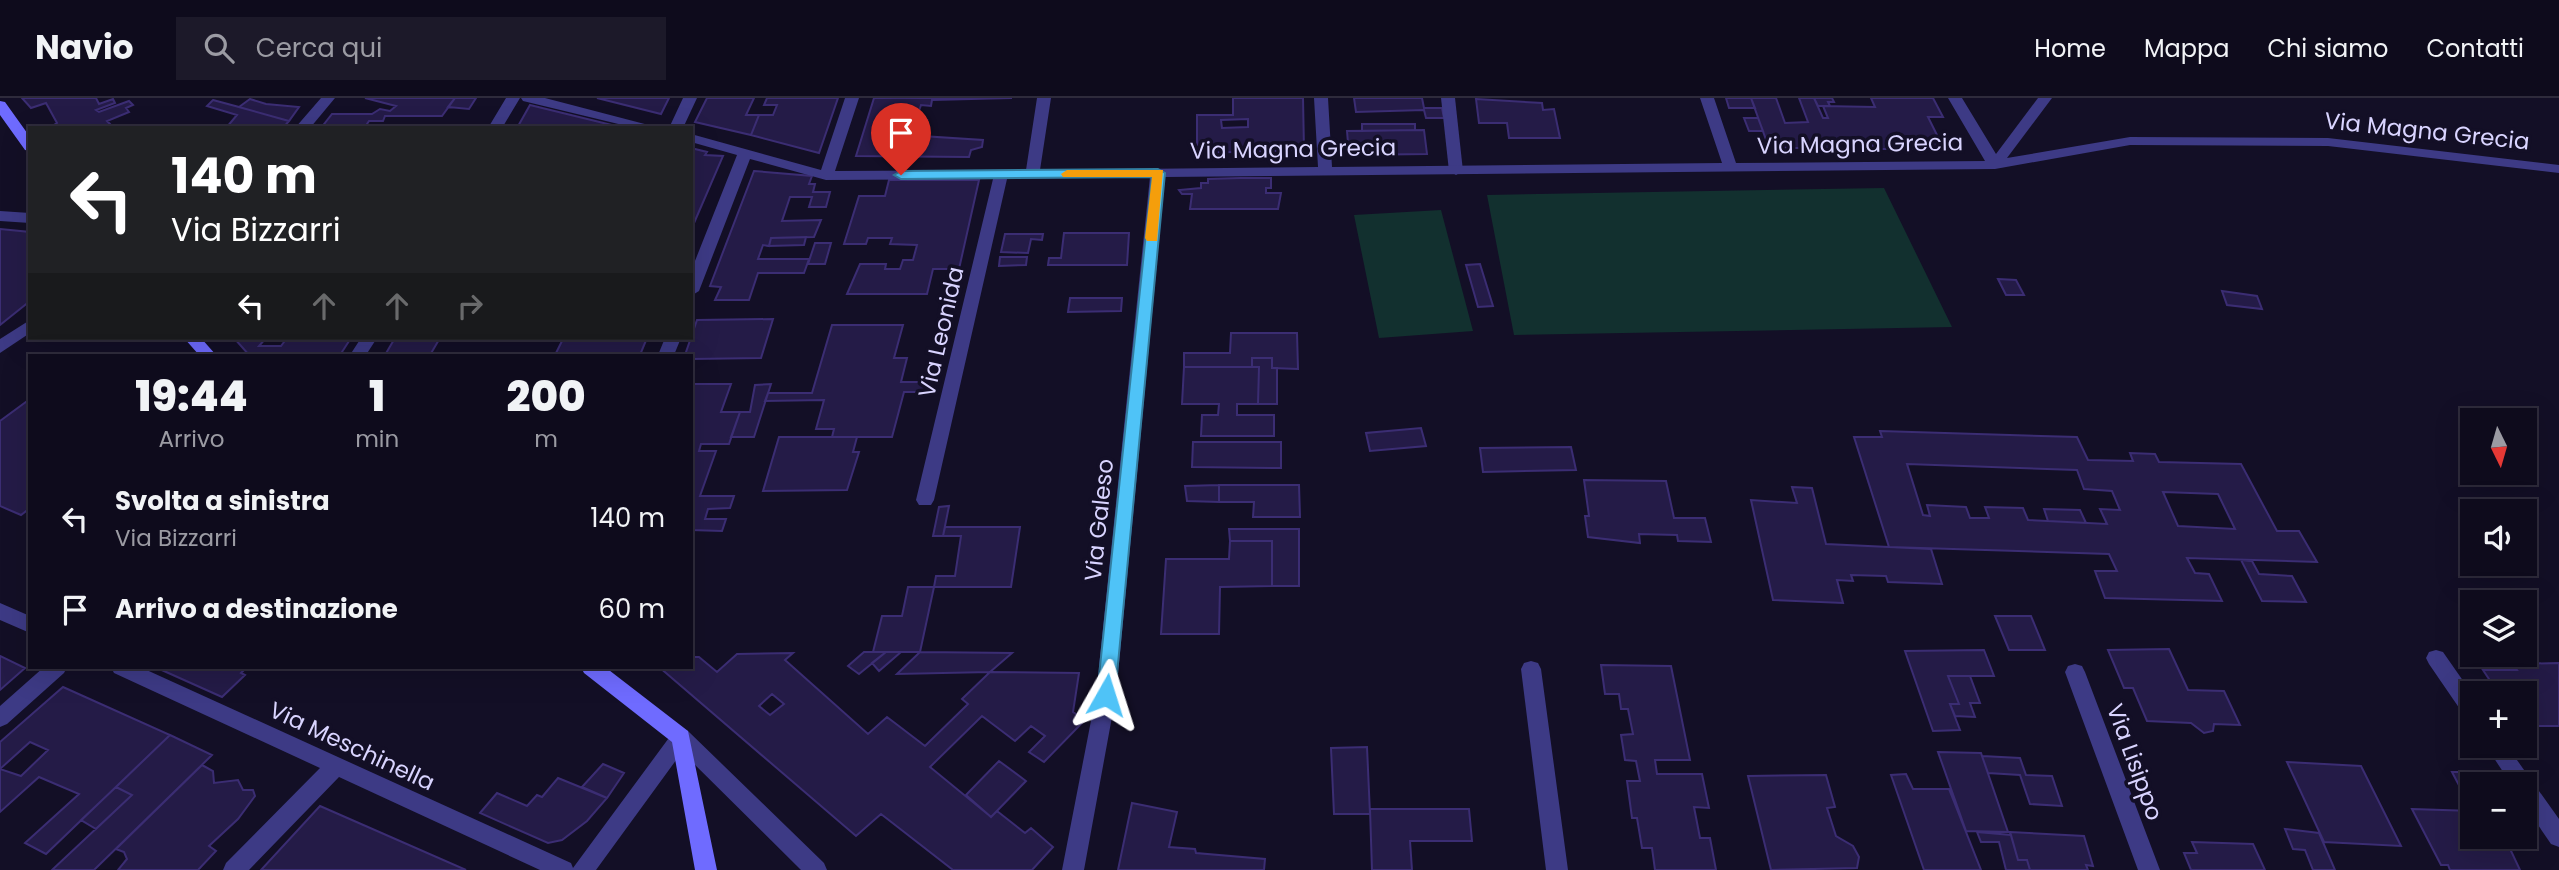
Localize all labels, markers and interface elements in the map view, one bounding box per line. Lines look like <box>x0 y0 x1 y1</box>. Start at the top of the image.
search box <box>176 17 666 80</box>
text: Navio <box>35 24 134 71</box>
icon: search <box>200 29 238 67</box>
text: Cerca qui <box>256 30 382 66</box>
text: Home <box>2034 32 2106 65</box>
text: Mappa <box>2144 32 2229 65</box>
text: Chi siamo <box>2267 32 2388 65</box>
text: Contatti <box>2426 32 2524 65</box>
pin <box>871 103 931 175</box>
street label: Via Magna Grecia <box>2323 104 2531 158</box>
icon: arrive <box>882 114 920 152</box>
street label: Via Magna Grecia <box>1757 126 1963 162</box>
street label: Via Magna Grecia <box>1190 131 1396 167</box>
text: 140 m <box>171 142 317 210</box>
icon: left <box>56 154 147 245</box>
text: Via Bizzarri <box>171 207 341 252</box>
street label: Via Leonida <box>910 263 972 401</box>
icon: left <box>232 287 270 325</box>
icon: ahead <box>305 287 343 325</box>
icon: ahead <box>378 287 416 325</box>
icon: right <box>451 287 489 325</box>
text: 19:44 <box>135 367 248 426</box>
text: 1 <box>369 367 385 426</box>
text: 200 <box>507 367 586 426</box>
north arrow <box>2460 408 2538 485</box>
map controls <box>2460 408 2537 849</box>
text: Arrivo <box>159 423 225 455</box>
text: min <box>355 423 399 455</box>
text: m <box>534 423 558 455</box>
street label: Via Galeso <box>1077 457 1121 583</box>
text: Svolta a sinistra <box>115 483 330 519</box>
button: sound <box>2460 499 2537 576</box>
icon: left <box>56 500 94 538</box>
text: 140 m <box>590 500 665 536</box>
text: Via Bizzarri <box>115 522 237 554</box>
button: layers <box>2460 590 2537 667</box>
icon: arrive <box>56 591 94 629</box>
text: Arrivo a destinazione <box>115 591 398 627</box>
text: 60 m <box>598 591 665 627</box>
position arrow <box>1069 658 1143 732</box>
button: + <box>2460 681 2537 758</box>
street label: Via Meschinella <box>264 694 440 798</box>
street label: Via Lisippo <box>2099 699 2171 825</box>
button: − <box>2460 772 2537 849</box>

